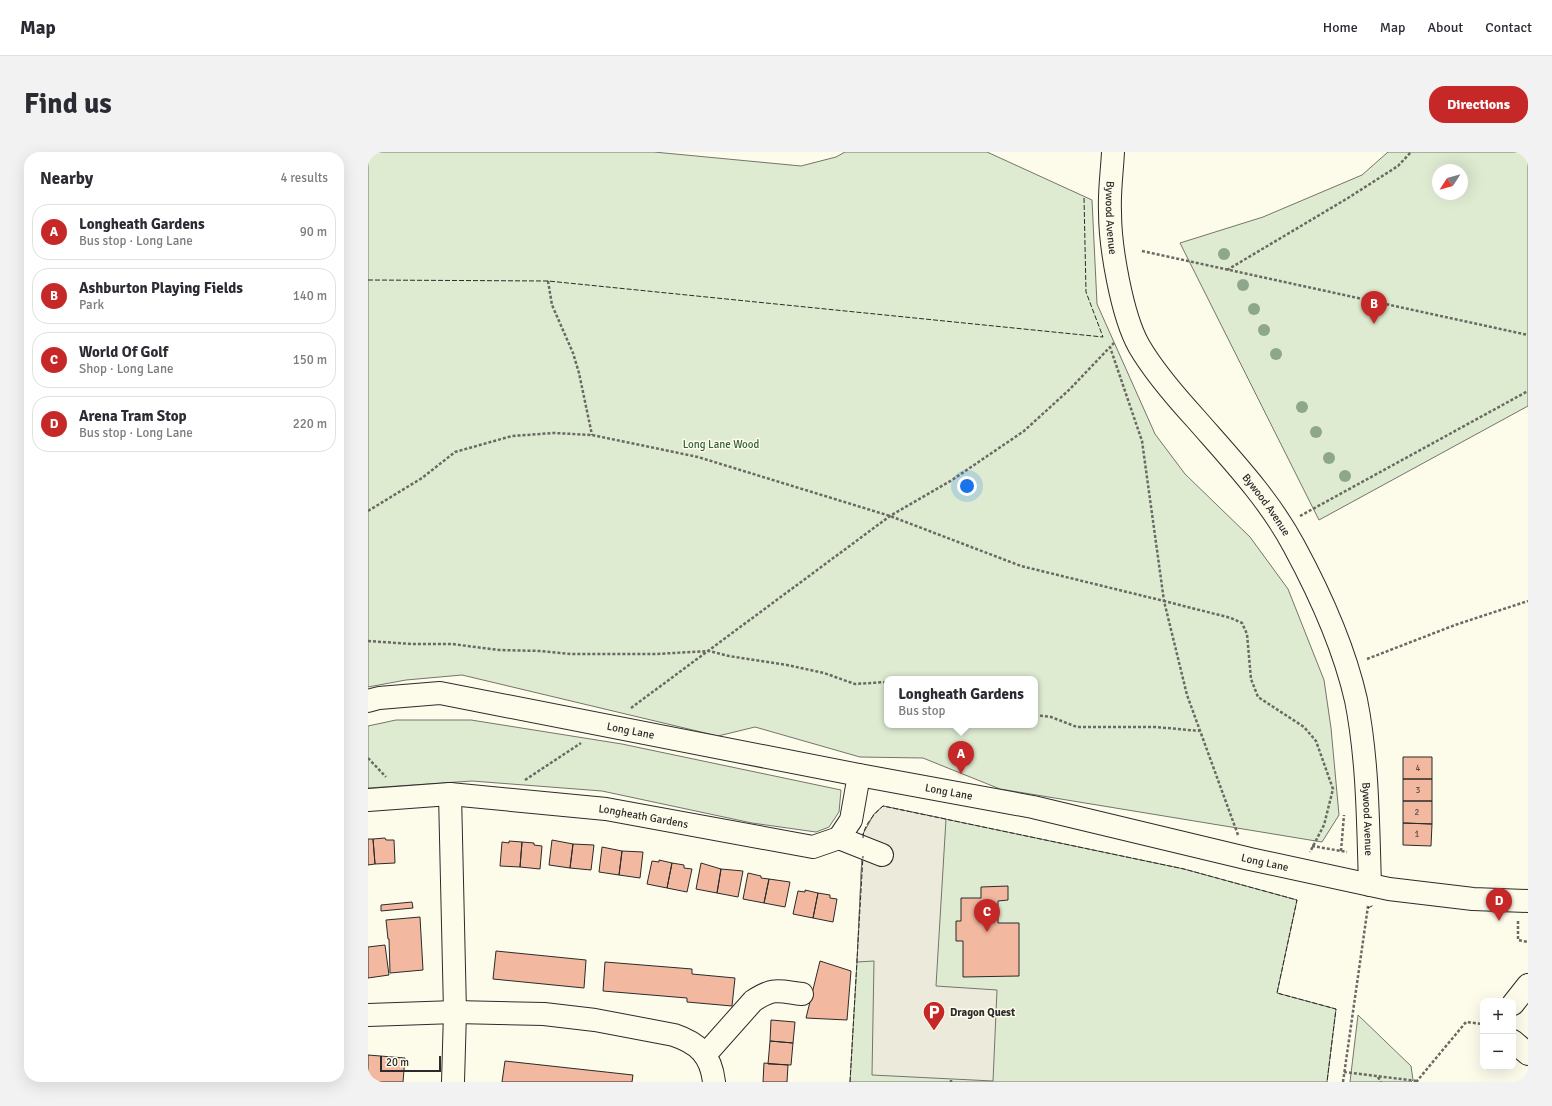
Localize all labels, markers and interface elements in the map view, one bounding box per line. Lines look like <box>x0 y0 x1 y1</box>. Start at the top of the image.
text: Map <box>20 16 56 40</box>
text: Home <box>1323 19 1358 36</box>
text: Map <box>1380 19 1405 36</box>
text: About <box>1427 19 1463 36</box>
text: Contact <box>1485 19 1532 36</box>
button: Directions <box>1429 86 1528 123</box>
text: Find us <box>24 87 112 121</box>
north arrow <box>1432 164 1468 200</box>
text: Nearby <box>40 168 93 189</box>
text: 4 results <box>280 170 328 186</box>
street label: Bywood Avenue <box>1103 181 1120 255</box>
text: Longheath Gardens <box>79 215 205 233</box>
text: A <box>50 224 58 240</box>
text: 90 m <box>300 224 327 240</box>
text: Bus stop · Long Lane <box>79 233 193 249</box>
text: Ashburton Playing Fields <box>79 279 243 297</box>
text: B <box>50 288 58 304</box>
text: 140 m <box>293 288 327 304</box>
pin: B <box>1361 291 1387 324</box>
text: Park <box>79 297 104 313</box>
text: World Of Golf <box>79 343 168 361</box>
text: C <box>50 352 58 368</box>
text: 150 m <box>293 352 327 368</box>
text: Shop · Long Lane <box>79 361 174 377</box>
text: Arena Tram Stop <box>79 407 187 425</box>
text: D <box>50 416 58 432</box>
text: 220 m <box>293 416 327 432</box>
text: Bus stop · Long Lane <box>79 425 193 441</box>
park label: Long Lane Wood <box>683 438 760 451</box>
street label: Bywood Avenue <box>1240 471 1293 538</box>
your location <box>957 476 977 496</box>
popup <box>884 676 1038 728</box>
text: Longheath Gardens <box>898 685 1024 703</box>
text: Bus stop <box>898 703 945 719</box>
street label: Long Lane <box>606 719 656 741</box>
pin: A <box>948 741 974 774</box>
house number: 4 <box>1416 763 1421 774</box>
street label: Long Lane <box>924 781 974 802</box>
street label: Bywood Avenue <box>1360 782 1376 856</box>
house number: 3 <box>1416 785 1421 796</box>
street label: Longheath Gardens <box>598 802 690 831</box>
house number: 2 <box>1415 807 1420 818</box>
house number: 1 <box>1415 829 1420 840</box>
street label: Long Lane <box>1240 851 1290 874</box>
pin: D <box>1486 888 1512 921</box>
pin: C <box>974 899 1000 932</box>
map controls <box>1480 998 1516 1070</box>
button: + <box>1480 998 1516 1034</box>
parking icon: Dragon Quest <box>921 999 947 1032</box>
place label: Dragon Quest <box>950 1006 1015 1019</box>
button: − <box>1480 1034 1516 1070</box>
scale bar <box>380 1054 441 1073</box>
text: 20 m <box>386 1056 409 1069</box>

